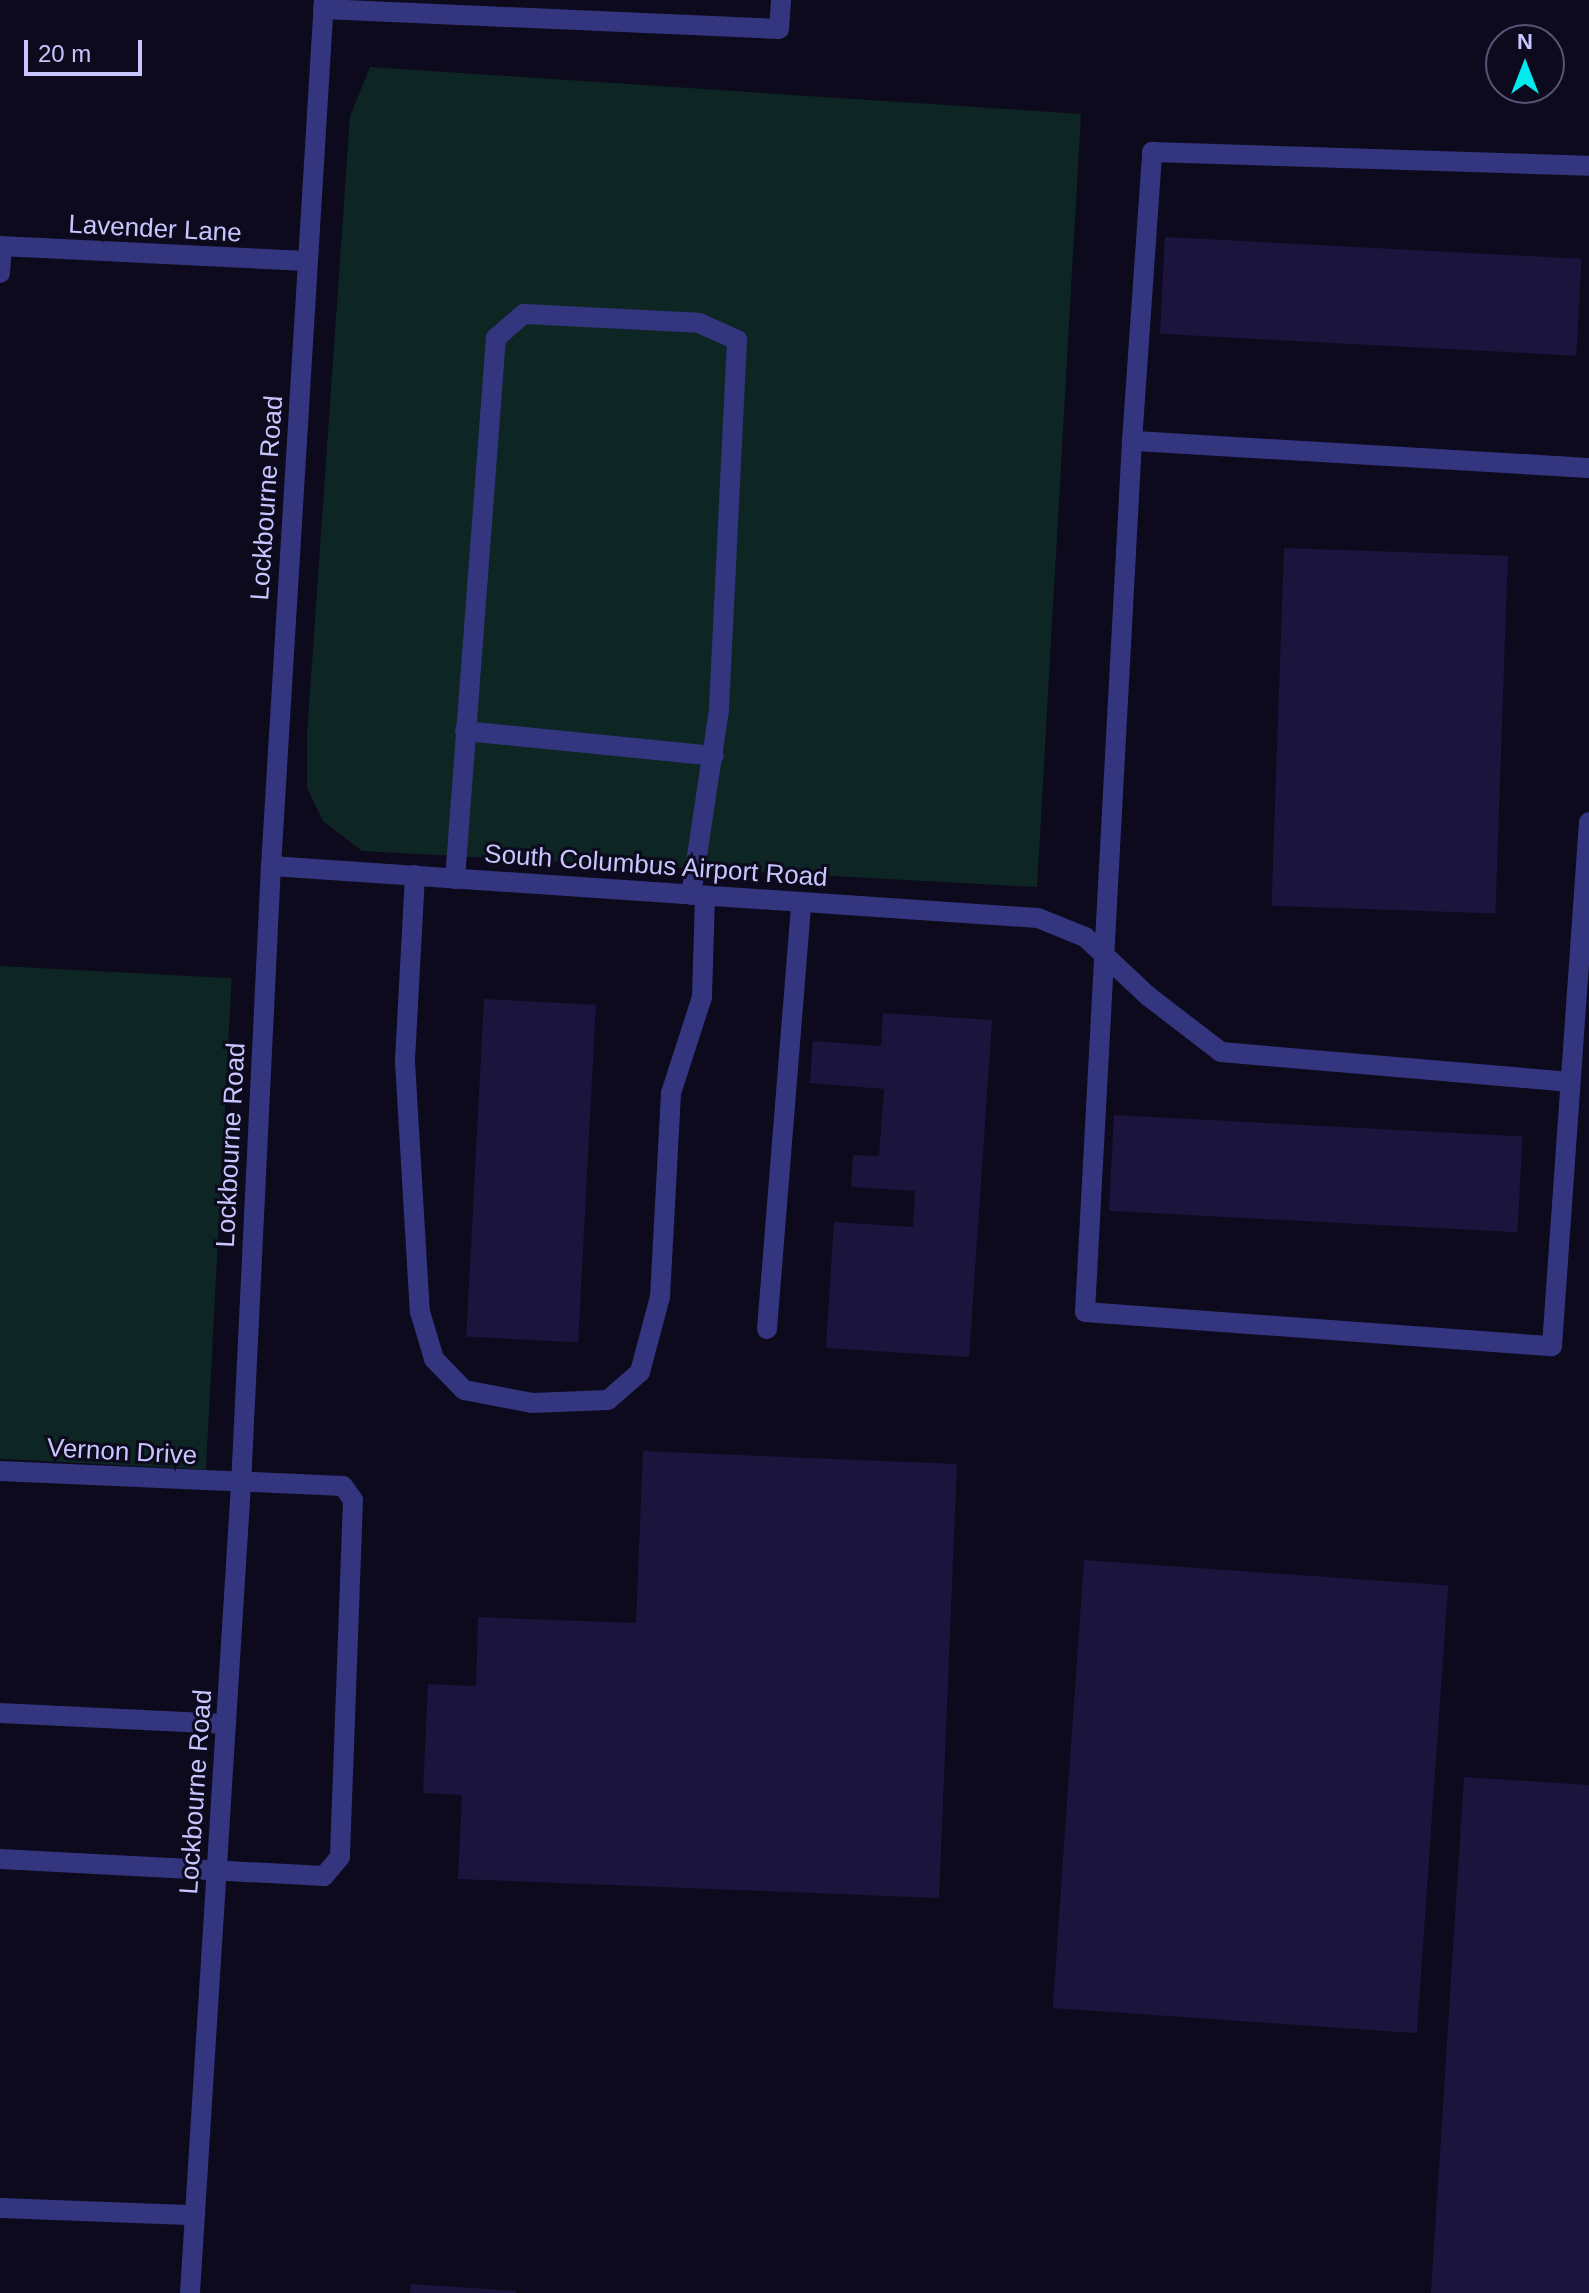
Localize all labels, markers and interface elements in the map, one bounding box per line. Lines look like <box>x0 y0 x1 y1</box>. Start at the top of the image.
scale bar <box>28 24 146 74</box>
north arrow <box>1485 24 1565 104</box>
text: N <box>1517 29 1533 54</box>
text: 20 m <box>38 40 91 67</box>
street label: Lavender Lane <box>68 209 242 249</box>
street label: Lockbourne Road <box>244 395 290 601</box>
street label: South Columbus Airport Road <box>483 838 829 894</box>
street label: Lockbourne Road <box>210 1042 252 1248</box>
street label: Vernon Drive <box>46 1432 198 1472</box>
street label: Lockbourne Road <box>173 1689 219 1895</box>

